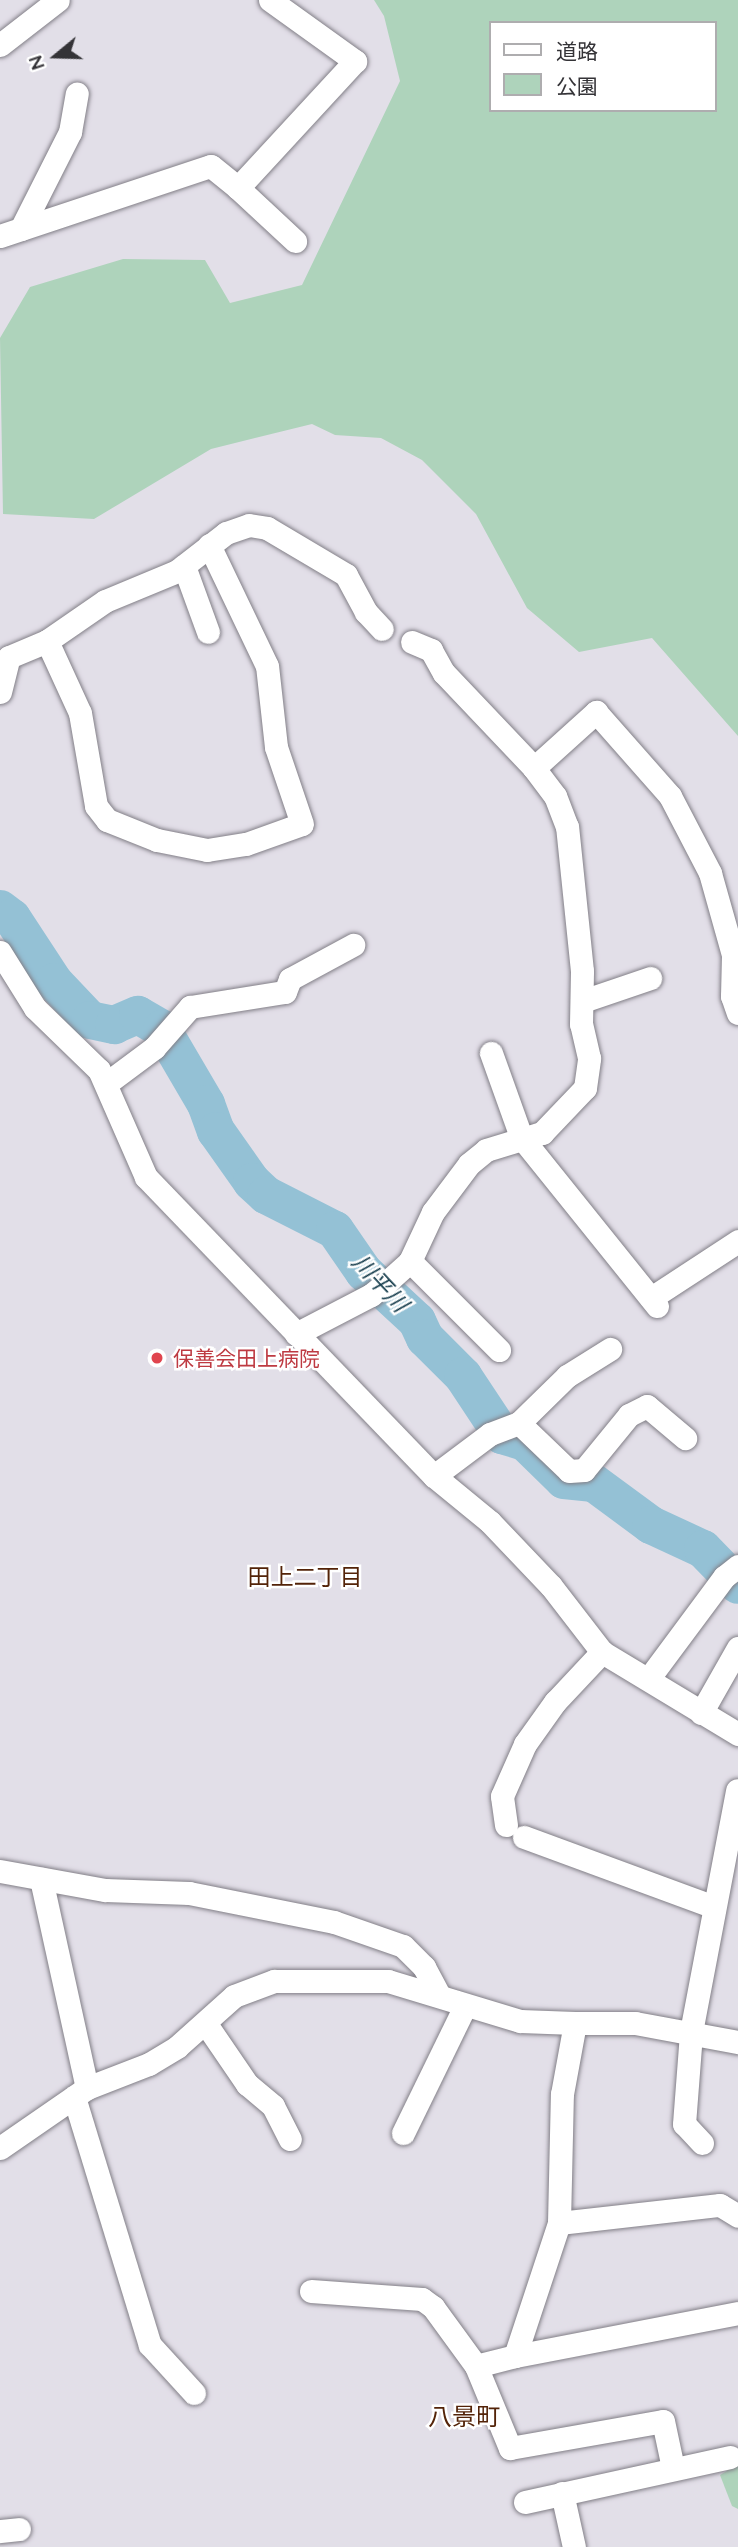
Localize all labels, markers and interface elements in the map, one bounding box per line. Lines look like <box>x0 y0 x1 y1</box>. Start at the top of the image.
north arrow <box>21 21 91 91</box>
legend <box>490 21 717 112</box>
text: 道路 <box>556 38 598 64</box>
text: N <box>23 52 50 73</box>
text: 公園 <box>556 73 598 99</box>
water label: 川平川 <box>346 1248 414 1318</box>
place label: 保善会田上病院 <box>173 1345 320 1371</box>
marker: 保善会田上病院 <box>147 1348 167 1368</box>
district label: 田上二丁目 <box>248 1563 362 1591</box>
district label: 八景町 <box>428 2403 500 2431</box>

